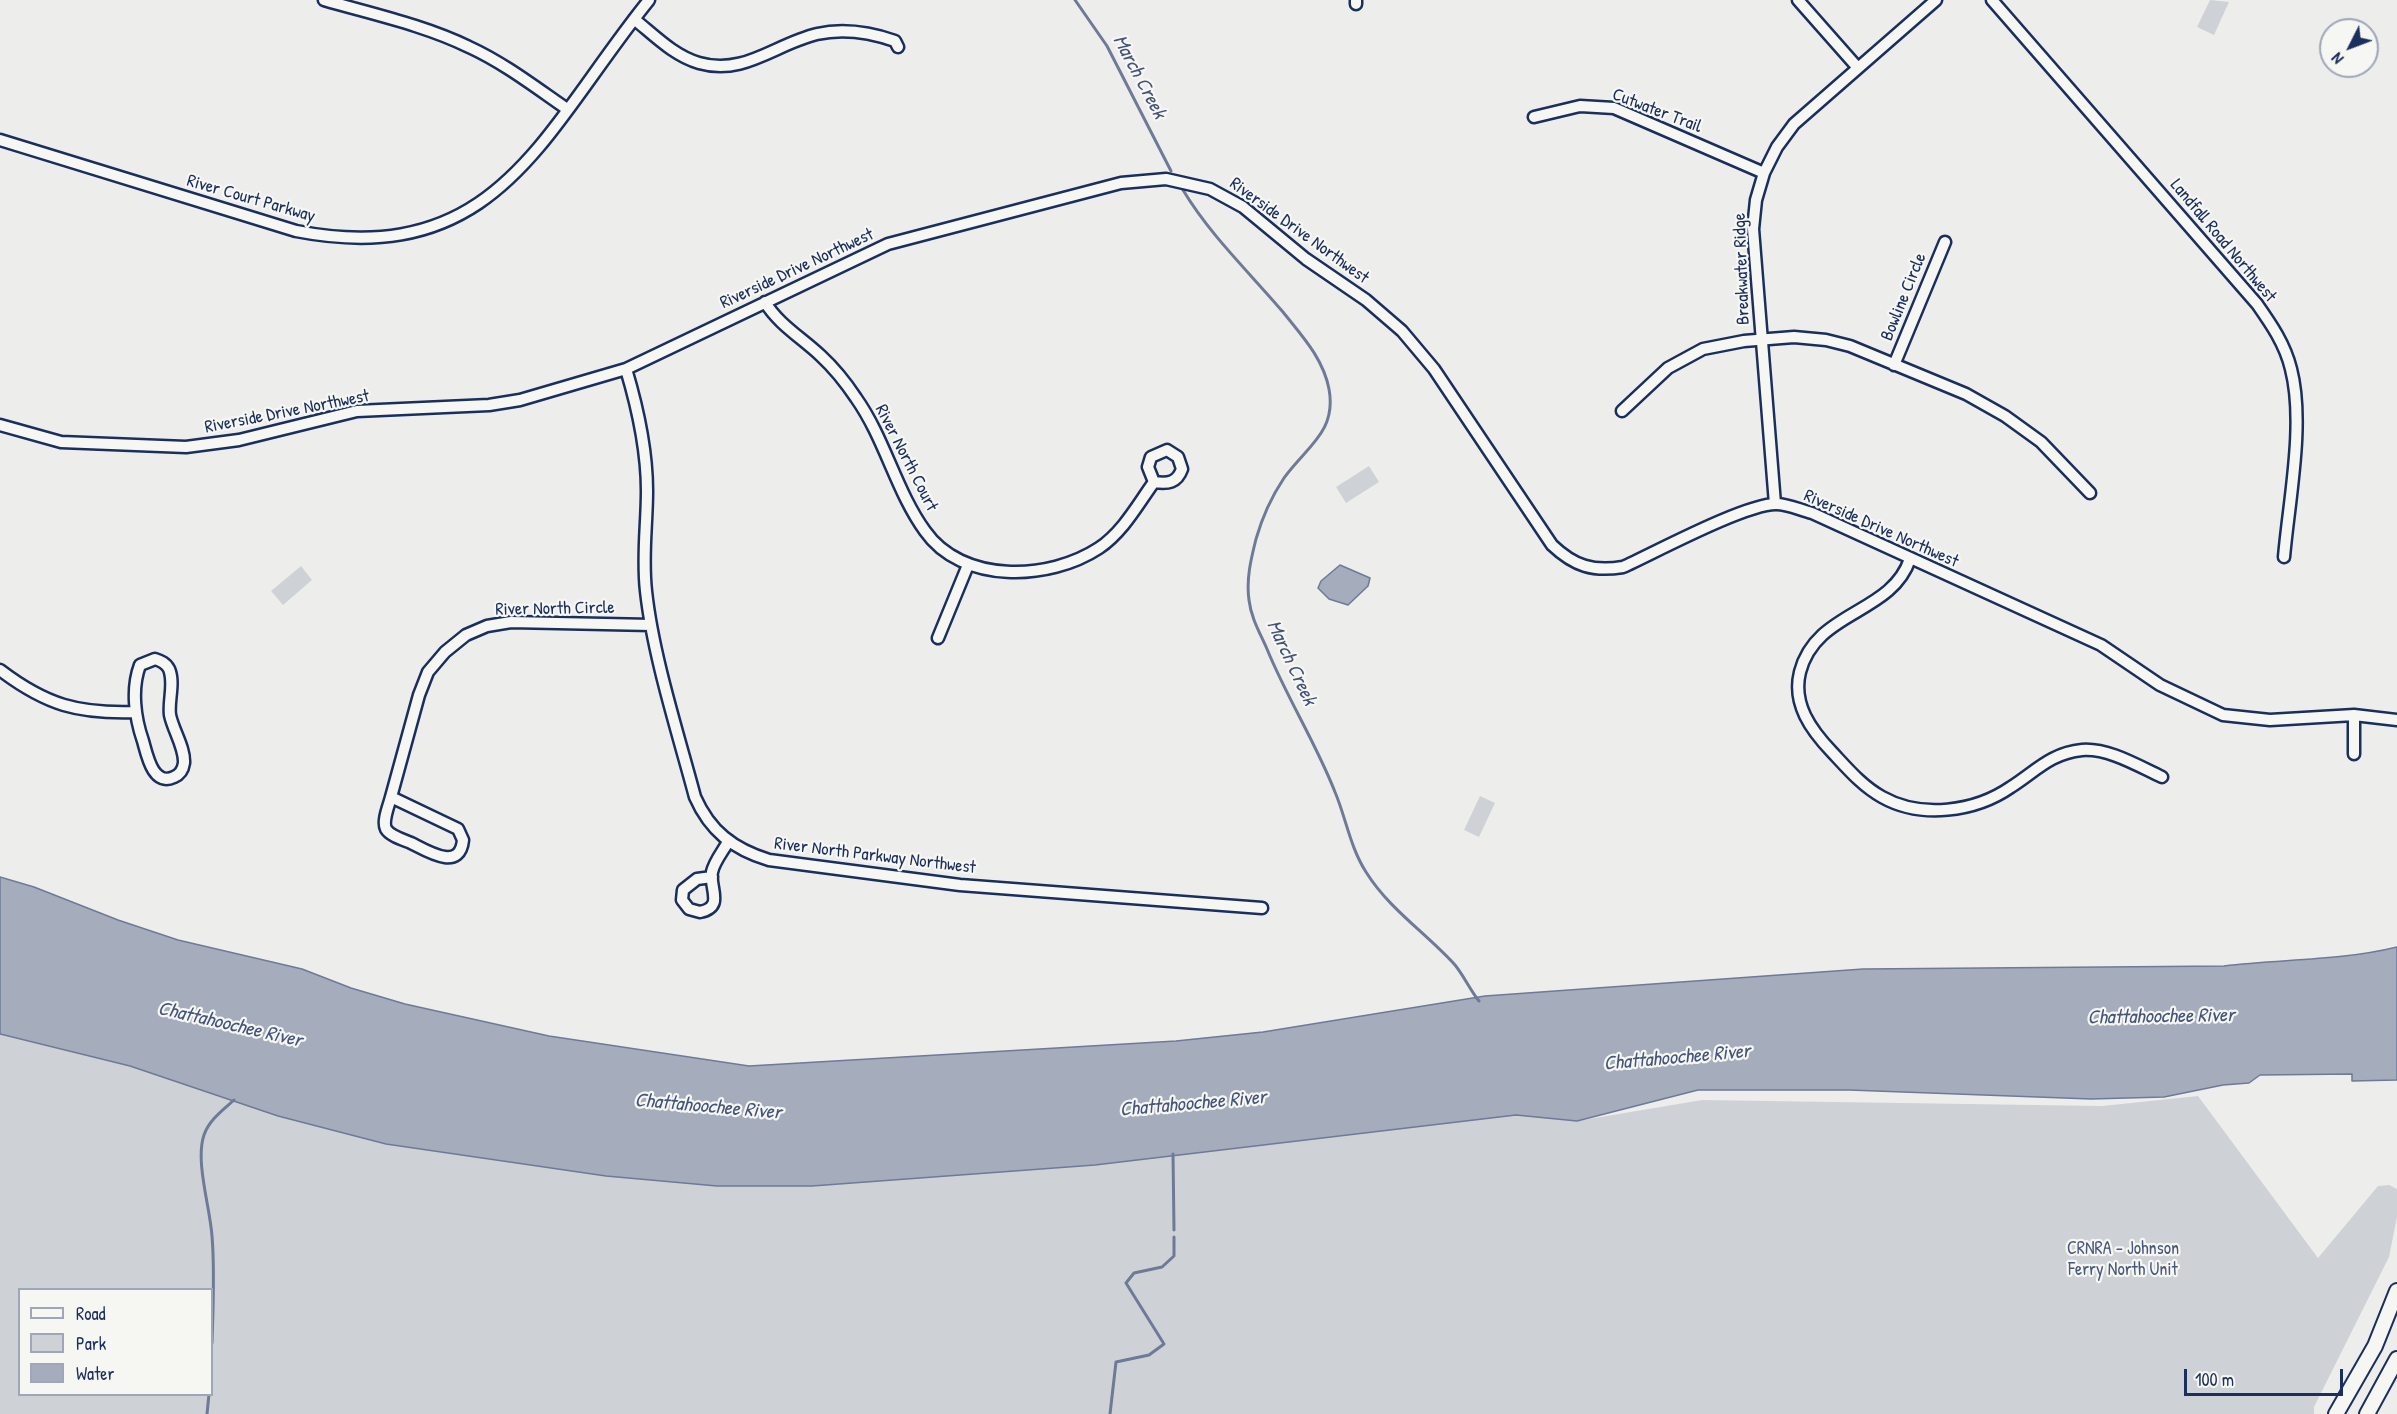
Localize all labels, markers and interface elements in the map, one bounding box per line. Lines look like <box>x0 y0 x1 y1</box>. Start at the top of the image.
north arrow <box>2319 18 2379 78</box>
water label: March Creek <box>1107 31 1171 123</box>
text: N <box>2326 48 2348 69</box>
street label: Cutwater Trail <box>1609 84 1705 138</box>
street label: River Court Parkway <box>184 170 318 228</box>
street label: Riverside Drive Northwest <box>1225 173 1373 289</box>
street label: Landfall Road Northwest <box>2165 175 2281 307</box>
street label: Breakwater Ridge <box>1729 213 1755 325</box>
street label: Riverside Drive Northwest <box>717 224 877 314</box>
street label: Bowline Circle <box>1877 250 1931 344</box>
street label: Riverside Drive Northwest <box>203 385 371 439</box>
street label: River North Court <box>870 401 942 515</box>
street label: Riverside Drive Northwest <box>1800 485 1962 573</box>
street label: River North Circle <box>495 597 615 621</box>
water label: March Creek <box>1261 617 1321 709</box>
street label: River North Parkway Northwest <box>773 833 977 879</box>
water label: Chattahoochee River <box>156 997 304 1053</box>
water label: Chattahoochee River <box>2087 1004 2235 1030</box>
water label: Chattahoochee River <box>1603 1040 1751 1076</box>
water label: Chattahoochee River <box>1119 1086 1267 1122</box>
water label: Chattahoochee River <box>634 1089 782 1125</box>
park label: CRNRA - Johnson Ferry North Unit <box>2067 1238 2179 1280</box>
legend <box>18 1288 213 1396</box>
text: Road <box>76 1301 106 1326</box>
text: Park <box>76 1331 106 1356</box>
scale bar <box>2187 1357 2346 1395</box>
text: Water <box>76 1361 114 1386</box>
text: 100 m <box>2195 1367 2234 1392</box>

